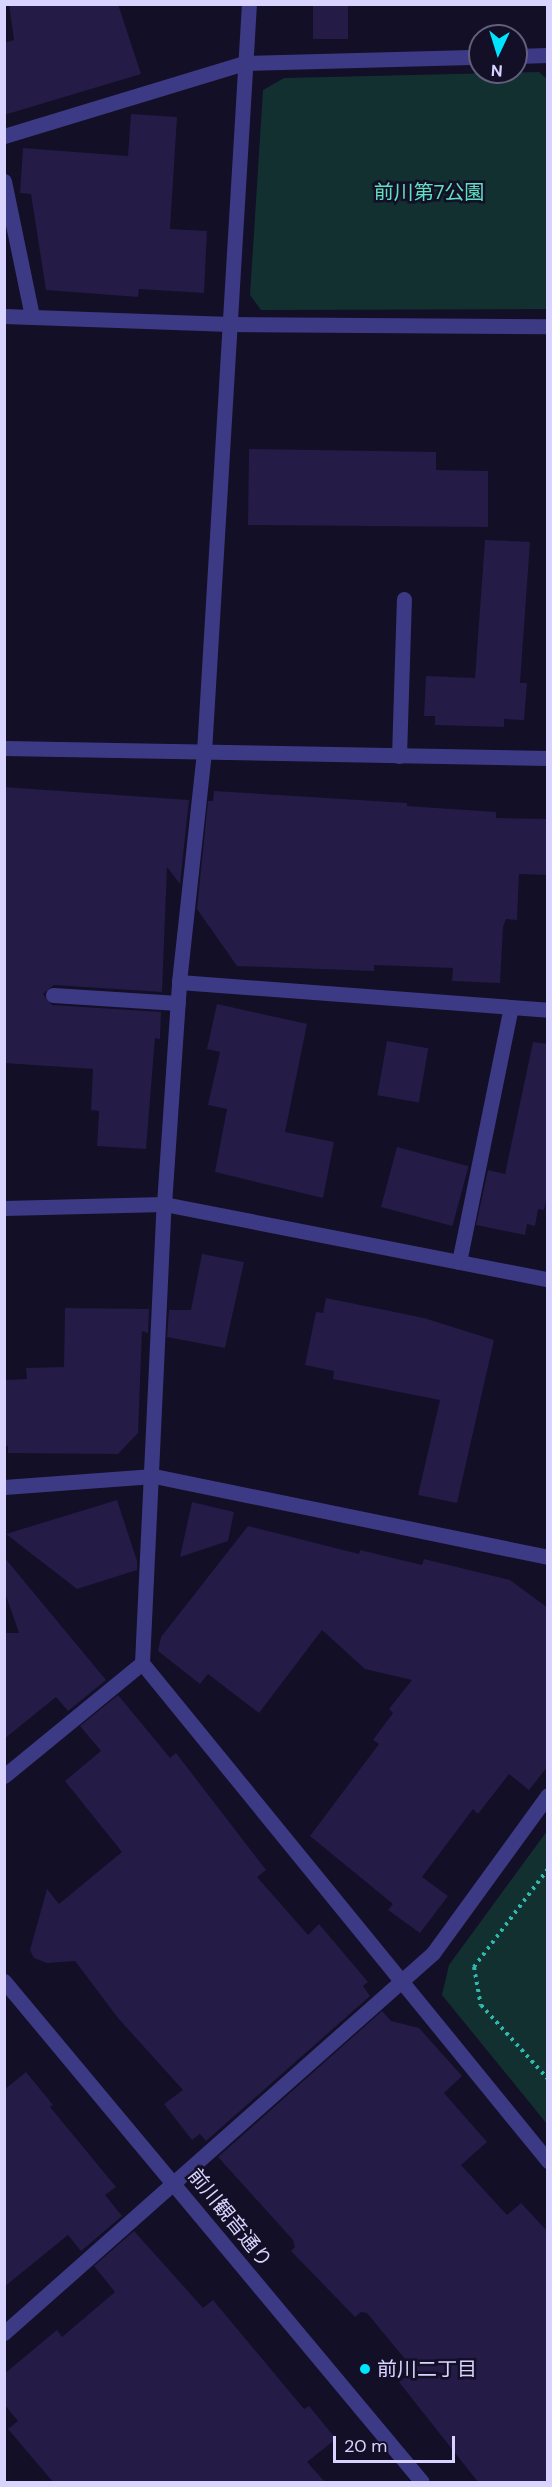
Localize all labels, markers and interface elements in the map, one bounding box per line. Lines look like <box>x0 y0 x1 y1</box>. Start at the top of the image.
north arrow <box>468 24 528 84</box>
text: N <box>490 60 503 81</box>
park label: 前川第7公園 <box>374 180 484 204</box>
street label: 前川観音通り <box>183 2164 277 2272</box>
place label: 前川二丁目 <box>377 2357 477 2381</box>
marker: 前川二丁目 <box>358 2362 372 2376</box>
scale bar <box>336 2424 458 2462</box>
text: 20 m <box>344 2434 387 2458</box>

